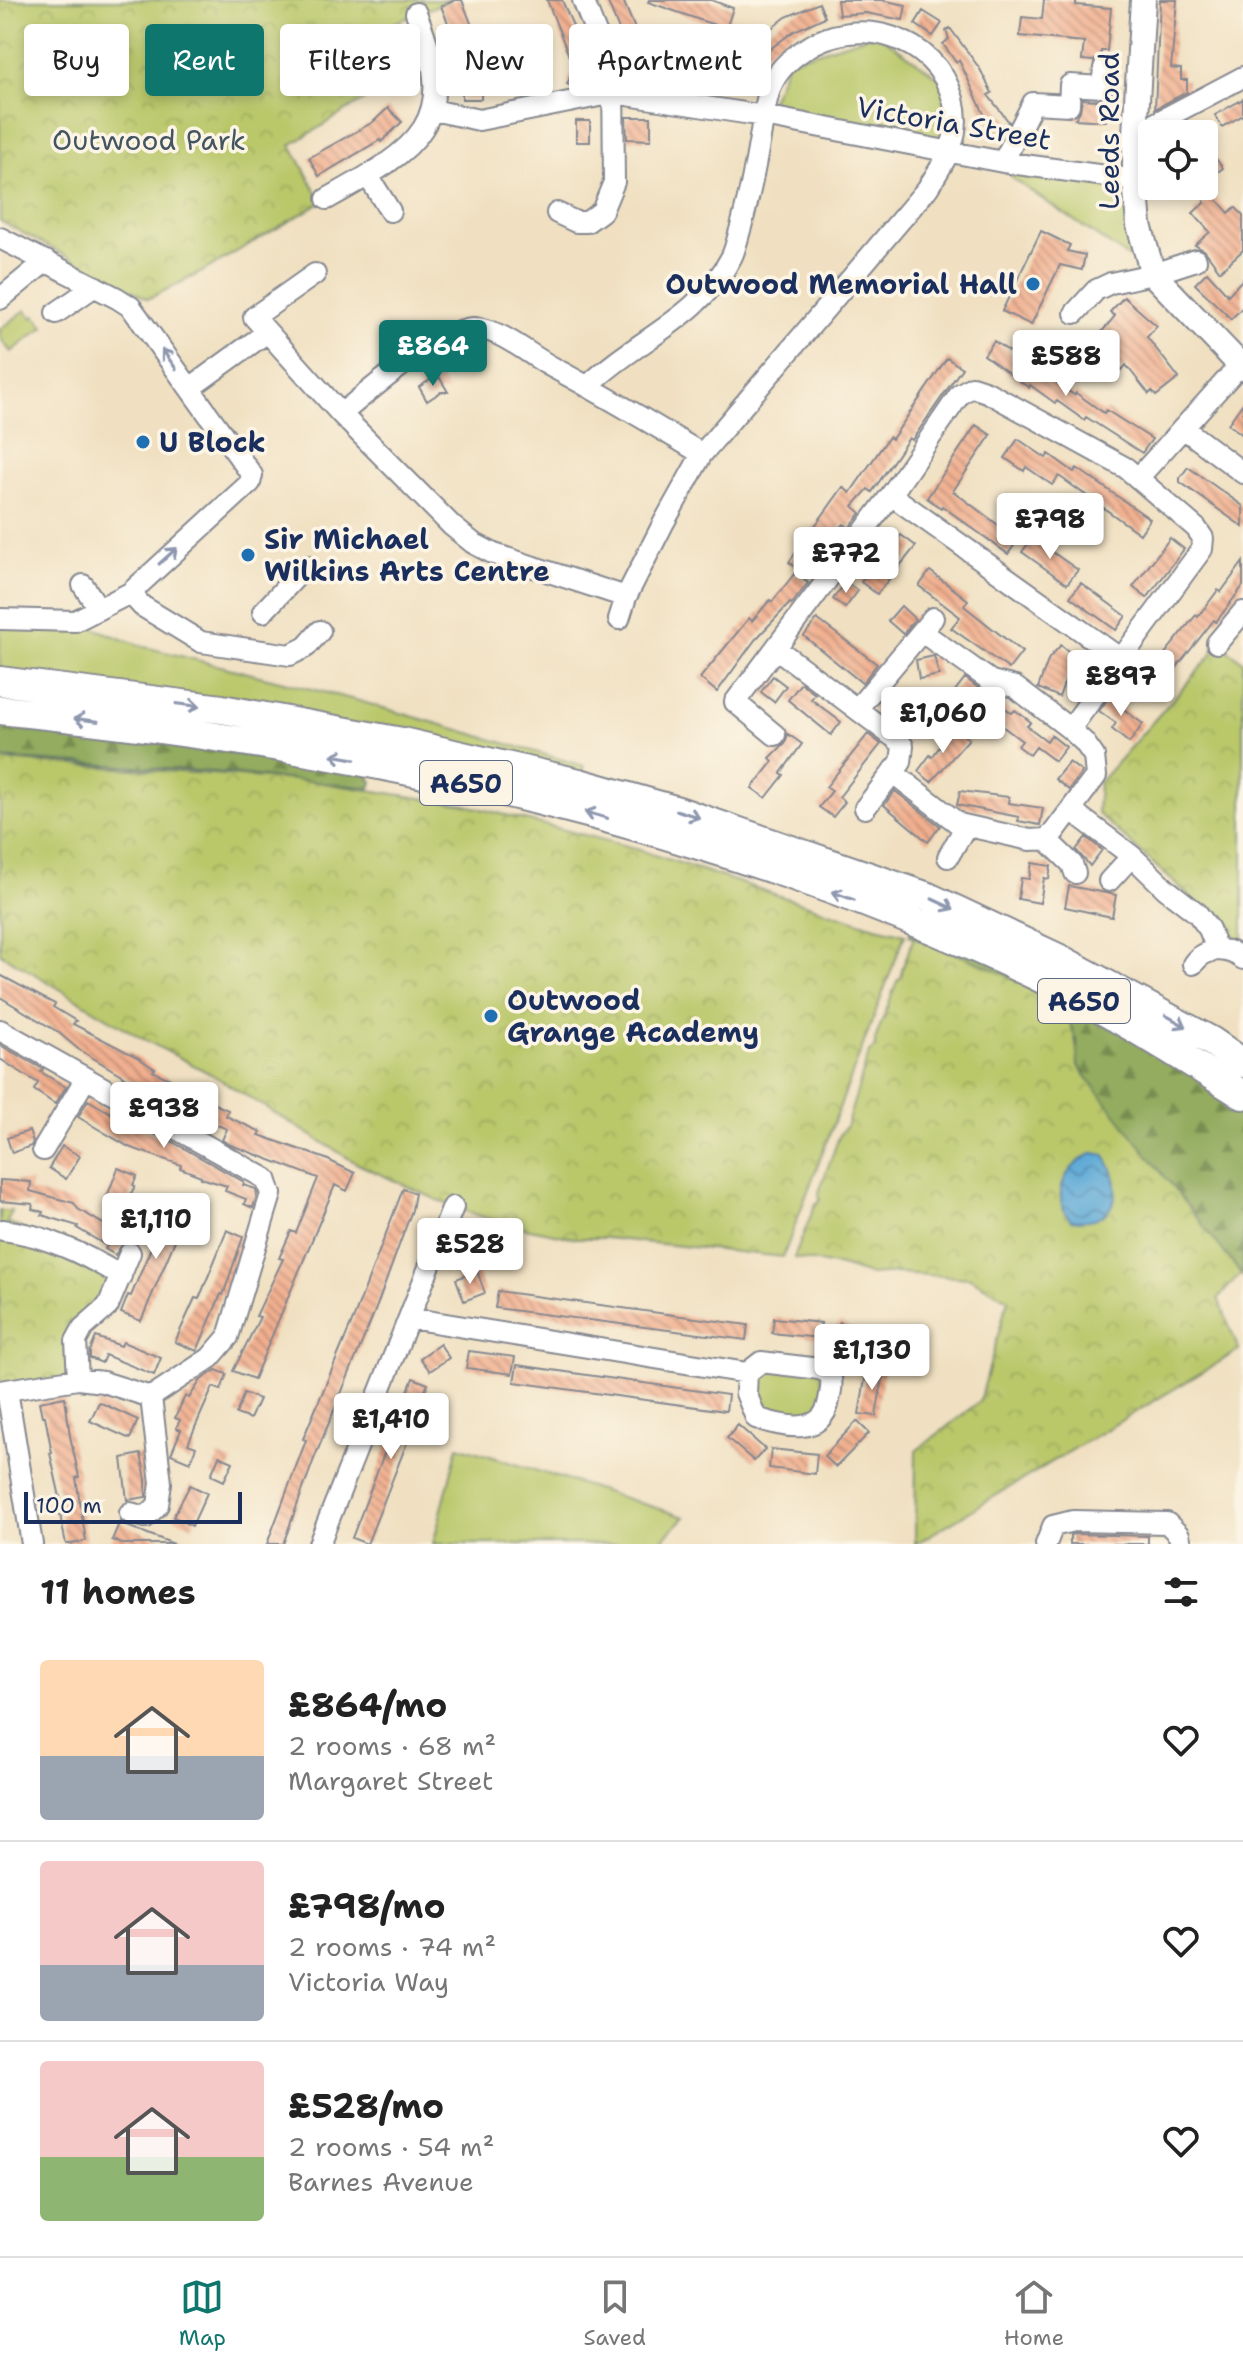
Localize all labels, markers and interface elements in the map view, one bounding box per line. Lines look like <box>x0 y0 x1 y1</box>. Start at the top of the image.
chip: Buy <box>24 24 129 96</box>
chip: Rent <box>145 24 264 96</box>
chip: Filters <box>280 24 420 96</box>
chip: New <box>436 24 553 96</box>
chip: Apartment <box>569 24 771 96</box>
street label: Leeds Road <box>1090 52 1128 210</box>
street label: Victoria Street <box>854 87 1054 159</box>
map controls <box>1138 120 1218 200</box>
button: locate <box>1138 120 1218 200</box>
park label: Outwood Park <box>52 121 246 159</box>
place label: Outwood Memorial Hall <box>665 265 1017 303</box>
marker: Outwood Memorial Hall <box>1024 275 1042 293</box>
pin: £864 <box>386 320 480 388</box>
text: £864 <box>397 328 469 363</box>
pin: £588 <box>1019 330 1113 398</box>
text: £588 <box>1031 338 1101 373</box>
one-way arrow <box>161 349 178 370</box>
place label: U Block <box>159 423 266 461</box>
marker: U Block <box>134 433 152 451</box>
pin: £798 <box>1003 493 1097 561</box>
text: £798 <box>1015 501 1085 536</box>
place label: Sir Michael Wilkins Arts Centre <box>264 520 550 590</box>
pin: £772 <box>799 527 893 595</box>
text: £772 <box>812 535 880 570</box>
marker: Sir Michael Wilkins Arts Centre <box>239 546 257 564</box>
one-way arrow <box>157 547 178 566</box>
pin: £897 <box>1074 650 1168 718</box>
text: £897 <box>1085 658 1157 693</box>
pin: £1,060 <box>878 687 1008 755</box>
text: £1,060 <box>899 695 987 730</box>
one-way arrow <box>175 698 201 713</box>
one-way arrow <box>73 713 100 728</box>
one-way arrow <box>331 749 356 764</box>
road number: A650 <box>420 761 512 805</box>
one-way arrow <box>584 807 610 822</box>
one-way arrow <box>675 807 701 822</box>
one-way arrow <box>832 888 856 902</box>
one-way arrow <box>931 898 955 913</box>
road number: A650 <box>1038 979 1130 1023</box>
place label: Outwood Grange Academy <box>507 981 759 1051</box>
marker: Outwood Grange Academy <box>482 1007 500 1025</box>
one-way arrow <box>1163 1014 1187 1030</box>
pin: £938 <box>117 1082 211 1150</box>
text: £938 <box>128 1090 200 1125</box>
pin: £1,110 <box>91 1193 221 1261</box>
text: £1,110 <box>120 1201 192 1236</box>
pin: £528 <box>423 1218 517 1286</box>
text: £528 <box>435 1226 505 1261</box>
pin: £1,130 <box>807 1324 937 1392</box>
text: £1,130 <box>832 1332 912 1367</box>
pin: £1,410 <box>326 1393 456 1461</box>
text: £1,410 <box>352 1401 430 1436</box>
scale bar <box>24 1488 242 1524</box>
text: 100 m <box>36 1491 102 1520</box>
text: 11 homes <box>40 1569 196 1615</box>
icon: filters <box>1159 1570 1203 1614</box>
text: £864/mo <box>288 1682 447 1728</box>
icon: home <box>104 1692 200 1788</box>
icon: heart <box>1159 1718 1203 1762</box>
text: 2 rooms · 68 m² <box>288 1728 496 1763</box>
text: Margaret Street <box>288 1763 493 1798</box>
text: £798/mo <box>288 1883 446 1929</box>
icon: home <box>104 1893 200 1989</box>
icon: heart <box>1159 1919 1203 1963</box>
text: 2 rooms · 74 m² <box>288 1929 496 1964</box>
text: Victoria Way <box>288 1964 449 1999</box>
text: £528/mo <box>288 2083 444 2129</box>
icon: home <box>104 2093 200 2189</box>
icon: heart <box>1159 2119 1203 2163</box>
text: 2 rooms · 54 m² <box>288 2129 494 2164</box>
text: Barnes Avenue <box>288 2164 474 2199</box>
tab: Map <box>179 2275 226 2352</box>
tab: Saved <box>584 2275 646 2352</box>
tab: Home <box>1004 2275 1064 2352</box>

